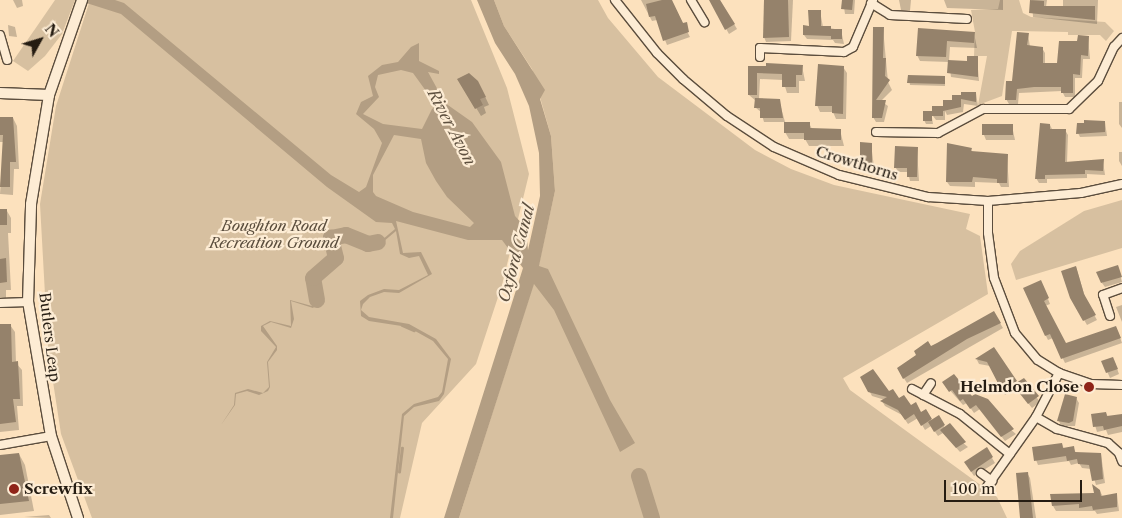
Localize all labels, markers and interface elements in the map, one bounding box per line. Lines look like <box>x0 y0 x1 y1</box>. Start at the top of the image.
north arrow <box>15 15 65 65</box>
text: N <box>41 20 62 41</box>
water label: River Avon <box>424 86 480 168</box>
street label: Crowthorns <box>814 142 900 184</box>
water label: Oxford Canal <box>494 202 538 304</box>
park label: Boughton Road Recreation Ground <box>209 216 339 251</box>
street label: Butlers Leap <box>36 291 64 383</box>
place label: Helmdon Close <box>960 378 1079 396</box>
marker: Helmdon Close <box>1083 381 1095 393</box>
scale bar <box>947 470 1084 502</box>
text: 100 m <box>952 479 995 498</box>
place label: Screwfix <box>24 480 93 498</box>
marker: Screwfix <box>8 483 20 495</box>

